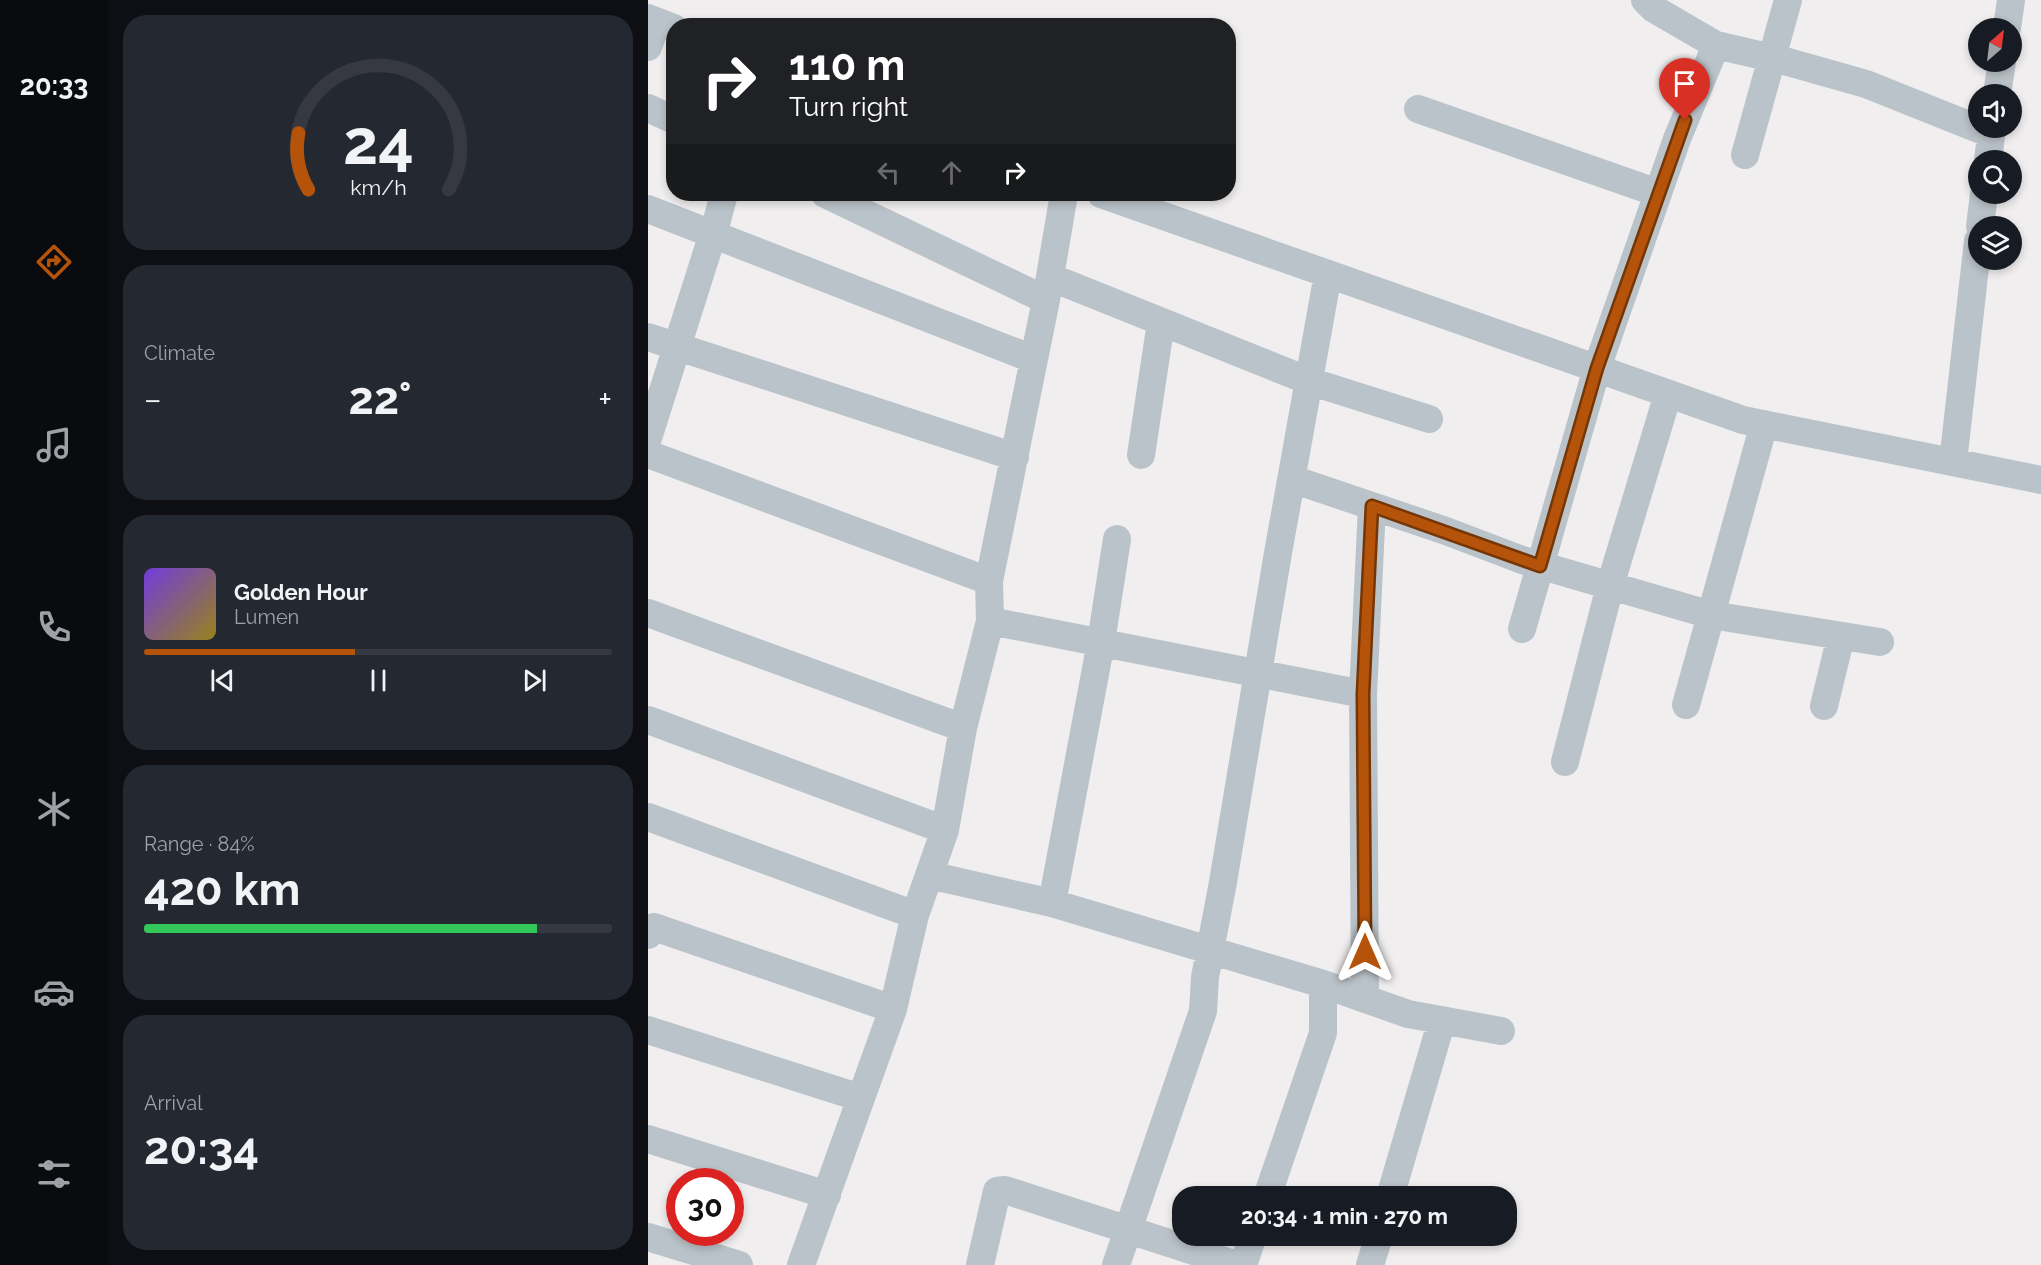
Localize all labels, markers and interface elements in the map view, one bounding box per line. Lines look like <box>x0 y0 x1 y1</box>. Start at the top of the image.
north arrow <box>1968 18 2022 72</box>
map controls <box>1968 18 2022 270</box>
text: 110 m <box>789 41 905 90</box>
icon: right <box>690 42 768 120</box>
pin <box>1659 58 1710 120</box>
icon: arrive <box>1668 67 1701 100</box>
text: 20:33 <box>20 70 88 101</box>
button: sound <box>1968 84 2022 138</box>
text: Turn right <box>789 91 908 122</box>
text: 24 <box>343 105 413 179</box>
button: search <box>1968 150 2022 204</box>
icon: left <box>872 156 905 189</box>
icon: ahead <box>935 156 968 189</box>
icon: right <box>998 156 1031 189</box>
text: km/h <box>350 175 406 200</box>
button: layers <box>1968 216 2022 270</box>
icon: directions <box>33 241 75 283</box>
text: Climate <box>144 341 215 365</box>
text: 22° <box>348 372 412 425</box>
text: − <box>144 380 162 419</box>
text: + <box>598 380 612 419</box>
icon: music <box>33 424 75 466</box>
text: Golden Hour <box>234 579 368 605</box>
text: Lumen <box>234 605 299 629</box>
icon: phone <box>33 606 75 648</box>
icon: previous <box>206 664 239 697</box>
icon: pause <box>362 664 395 697</box>
icon: next <box>518 664 551 697</box>
icon: climate <box>33 788 75 830</box>
text: Range · 84% <box>144 832 255 856</box>
text: 420 km <box>144 863 301 916</box>
position arrow <box>1333 920 1397 984</box>
icon: car <box>33 971 75 1013</box>
text: Arrival <box>144 1091 203 1115</box>
text: 20:34 <box>144 1122 259 1175</box>
icon: filters <box>33 1153 75 1195</box>
speed limit sign: 30 <box>666 1168 744 1246</box>
text: 20:34 · 1 min · 270 m <box>1241 1203 1448 1229</box>

